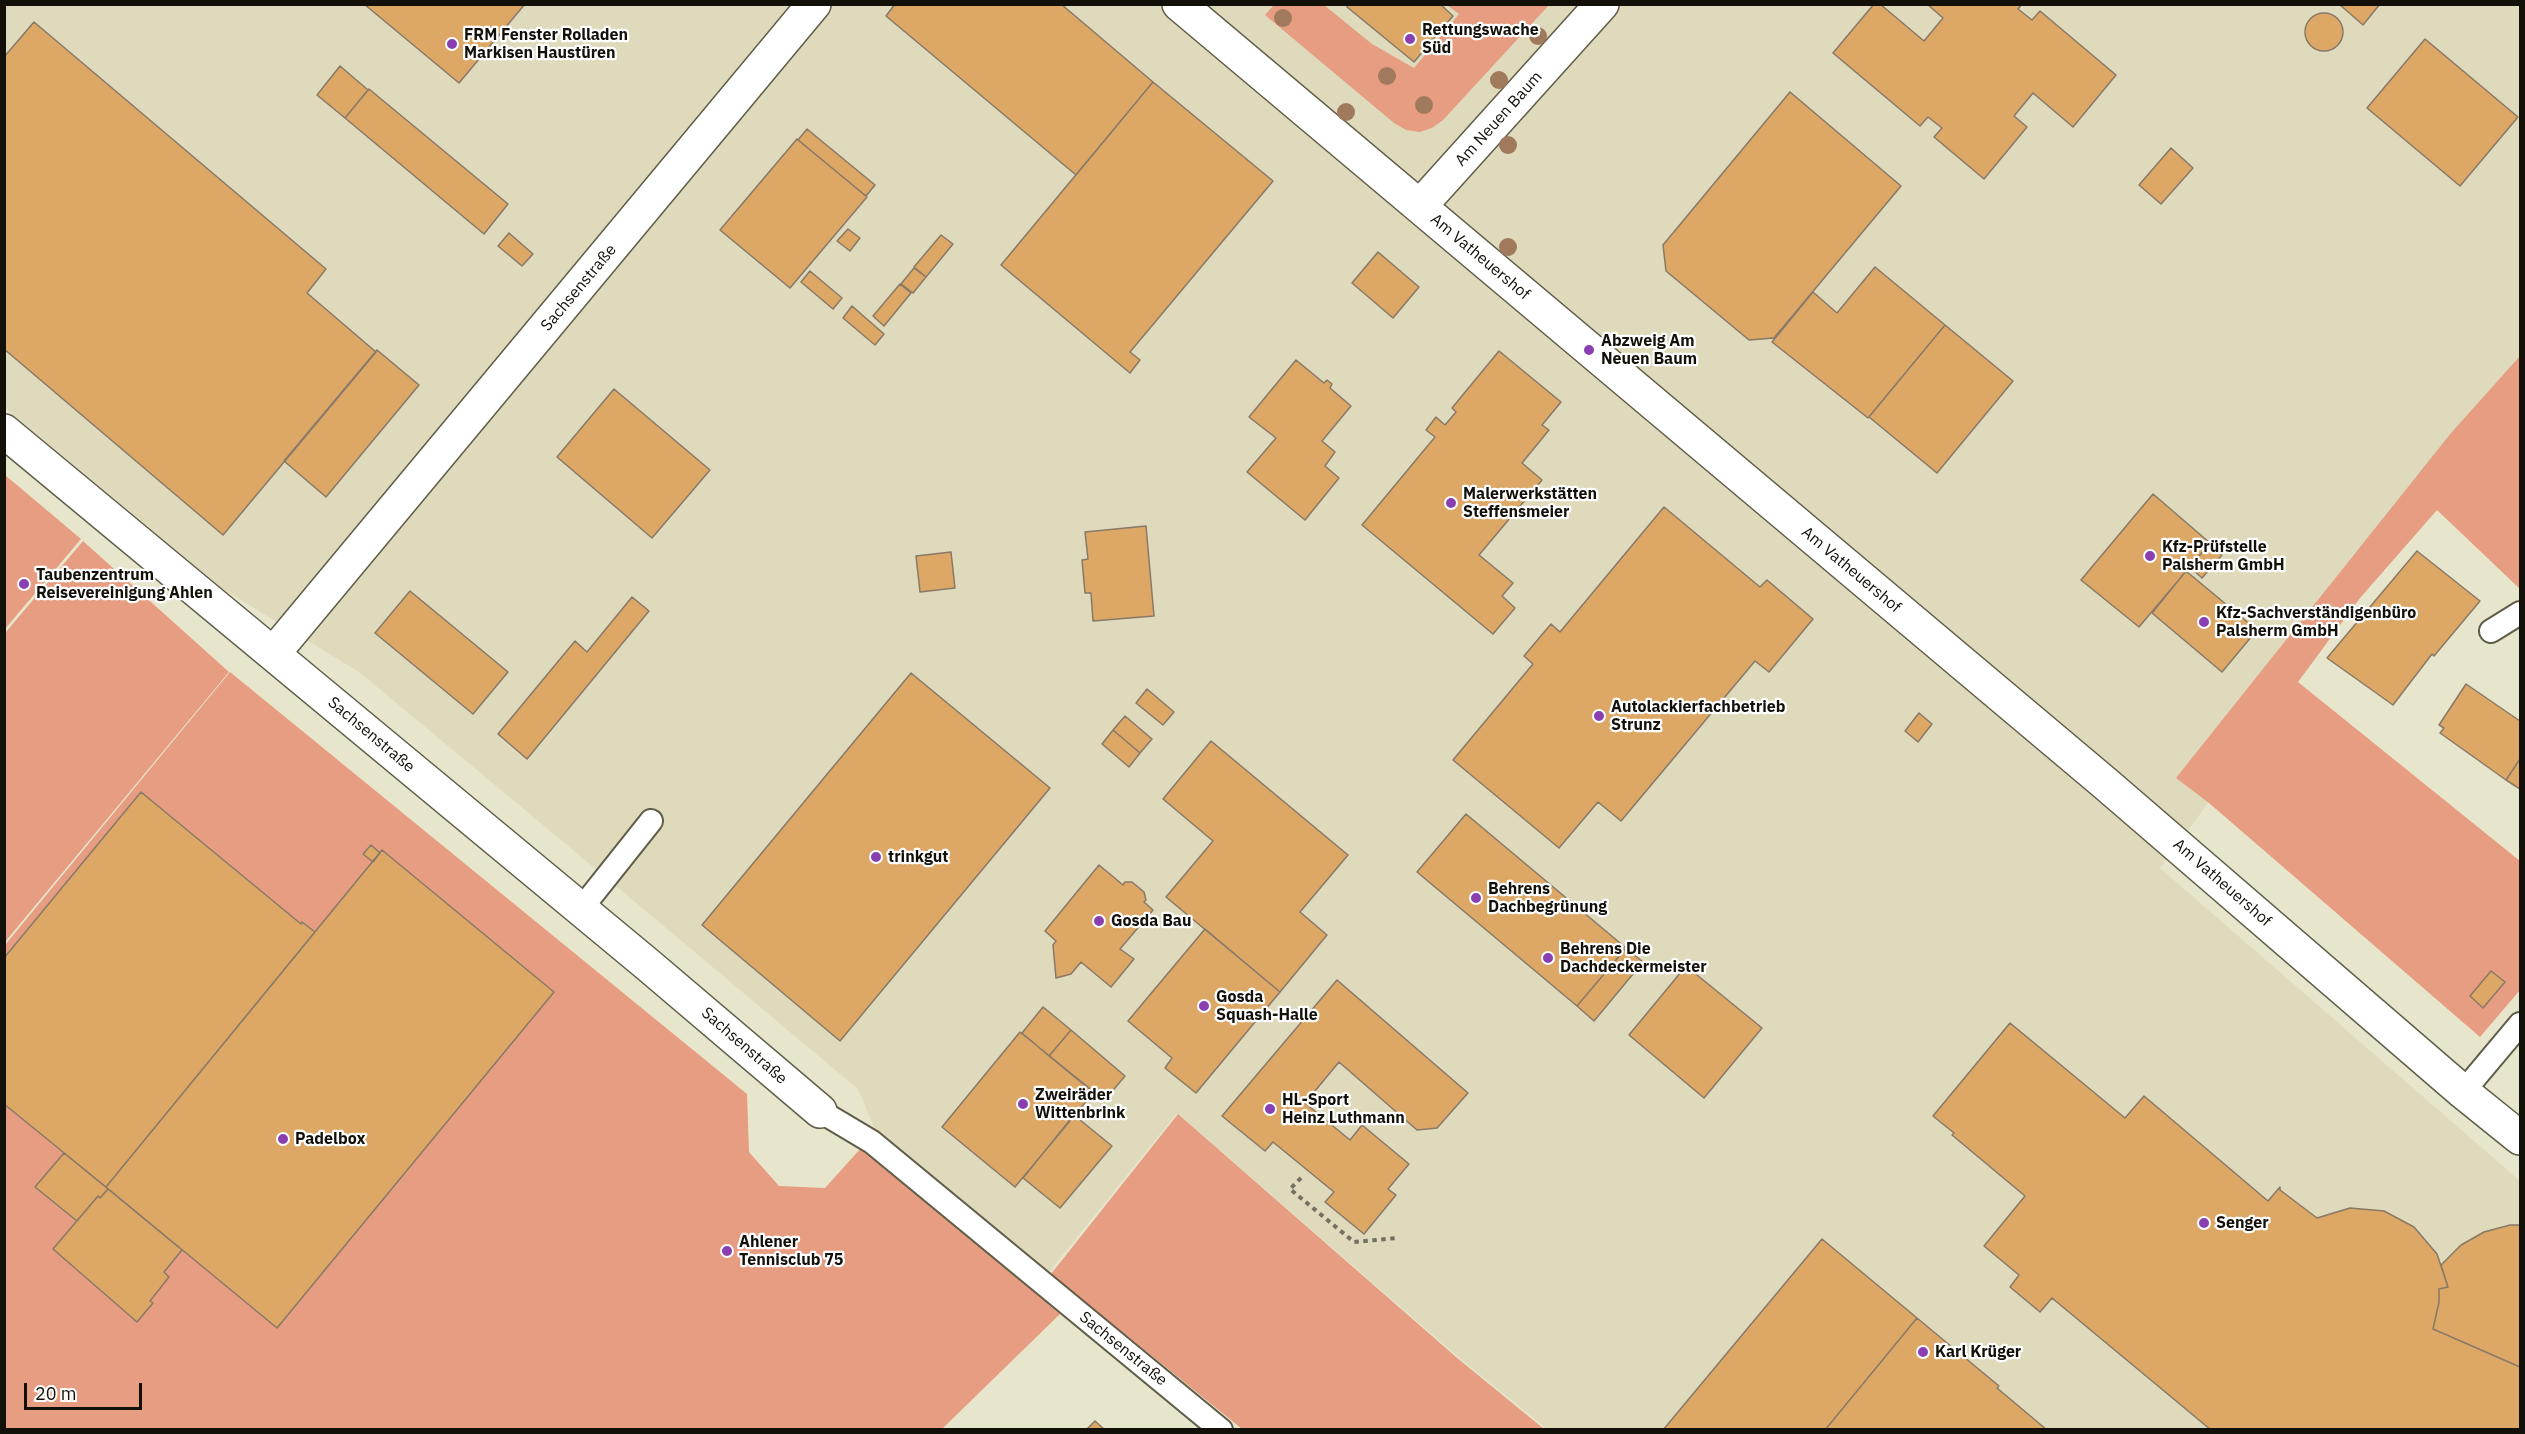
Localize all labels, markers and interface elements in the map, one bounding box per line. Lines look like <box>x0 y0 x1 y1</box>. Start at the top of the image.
place label: Rettungswache Süd <box>1422 20 1539 58</box>
place label: FRM Fenster Rolladen Markisen Haustüren <box>464 25 628 63</box>
marker: Rettungswache Süd <box>1403 32 1417 46</box>
marker: FRM Fenster Rolladen Markisen Haustüren <box>445 37 459 51</box>
street label: Am Neuen Baum <box>1451 68 1547 170</box>
street label: Am Vatheuershof <box>1426 210 1534 304</box>
street label: Sachsenstraße <box>537 241 621 335</box>
place label: Abzweig Am Neuen Baum <box>1601 331 1697 369</box>
marker: Abzweig Am Neuen Baum <box>1582 343 1596 357</box>
place label: Malerwerkstätten Steffensmeier <box>1463 484 1597 522</box>
marker: Malerwerkstätten Steffensmeier <box>1444 496 1458 510</box>
street label: Am Vatheuershof <box>1797 523 1905 617</box>
place label: Kfz-Prüfstelle Palsherm GmbH <box>2162 537 2284 575</box>
marker: Kfz-Prüfstelle Palsherm GmbH <box>2143 549 2157 563</box>
place label: Taubenzentrum Reisevereinigung Ahlen <box>36 565 213 603</box>
marker: Taubenzentrum Reisevereinigung Ahlen <box>17 577 31 591</box>
place label: Kfz-Sachverständigenbüro Palsherm GmbH <box>2216 603 2416 641</box>
marker: Kfz-Sachverständigenbüro Palsherm GmbH <box>2197 615 2211 629</box>
street label: Sachsenstraße <box>324 693 418 777</box>
place label: Autolackierfachbetrieb Strunz <box>1611 697 1786 735</box>
marker: Autolackierfachbetrieb Strunz <box>1592 709 1606 723</box>
street label: Am Vatheuershof <box>2169 835 2275 931</box>
place label: trinkgut <box>888 847 948 867</box>
marker: trinkgut <box>869 850 883 864</box>
place label: Behrens Dachbegrünung <box>1488 879 1607 917</box>
marker: Behrens Dachbegrünung <box>1469 891 1483 905</box>
place label: Gosda Bau <box>1111 911 1192 931</box>
marker: Gosda Bau <box>1092 914 1106 928</box>
place label: Behrens Die Dachdeckermeister <box>1560 939 1707 977</box>
marker: Behrens Die Dachdeckermeister <box>1541 951 1555 965</box>
place label: Gosda Squash-Halle <box>1216 987 1318 1025</box>
marker: Gosda Squash-Halle <box>1197 999 1211 1013</box>
street label: Sachsenstraße <box>697 1004 791 1088</box>
place label: Zweiräder Wittenbrink <box>1035 1085 1125 1123</box>
place label: HL-Sport Heinz Luthmann <box>1282 1090 1405 1128</box>
marker: Zweiräder Wittenbrink <box>1016 1097 1030 1111</box>
marker: HL-Sport Heinz Luthmann <box>1263 1102 1277 1116</box>
place label: Padelbox <box>295 1129 365 1149</box>
marker: Padelbox <box>276 1132 290 1146</box>
place label: Senger <box>2216 1213 2269 1233</box>
marker: Senger <box>2197 1216 2211 1230</box>
place label: Ahlener Tennisclub 75 <box>739 1232 843 1270</box>
marker: Ahlener Tennisclub 75 <box>720 1244 734 1258</box>
street label: Sachsenstraße <box>1075 1308 1171 1390</box>
place label: Karl Krüger <box>1935 1342 2021 1362</box>
marker: Karl Krüger <box>1916 1345 1930 1359</box>
scale bar <box>27 1371 146 1409</box>
text: 20 m <box>35 1382 77 1405</box>

